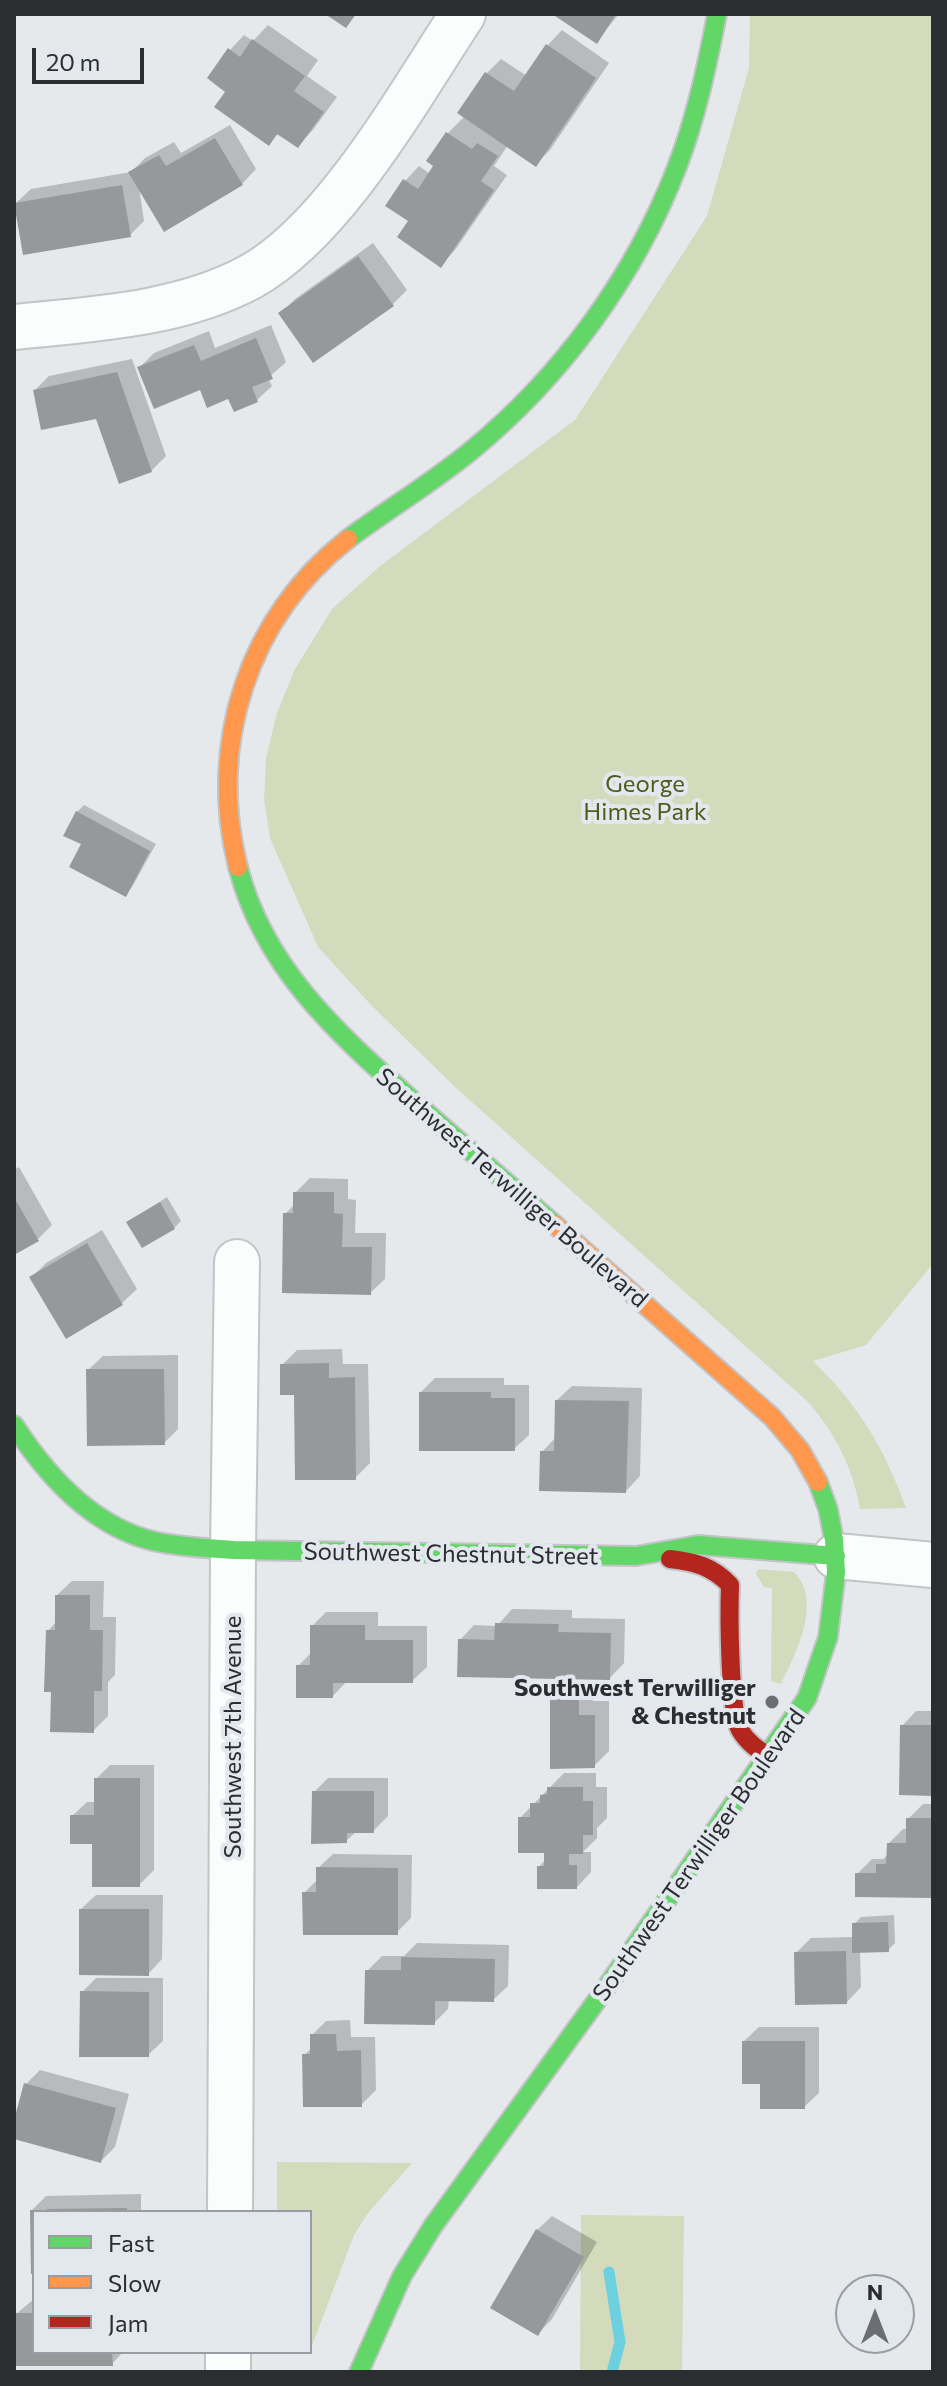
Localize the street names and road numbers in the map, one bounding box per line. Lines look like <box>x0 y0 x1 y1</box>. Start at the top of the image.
street label: Southwest Terwilliger Boulevard <box>370 1062 654 1314</box>
street label: Southwest Chestnut Street <box>303 1537 599 1571</box>
street label: Southwest 7th Avenue <box>219 1616 247 1858</box>
street label: Southwest Terwilliger Boulevard <box>587 1703 811 2007</box>

